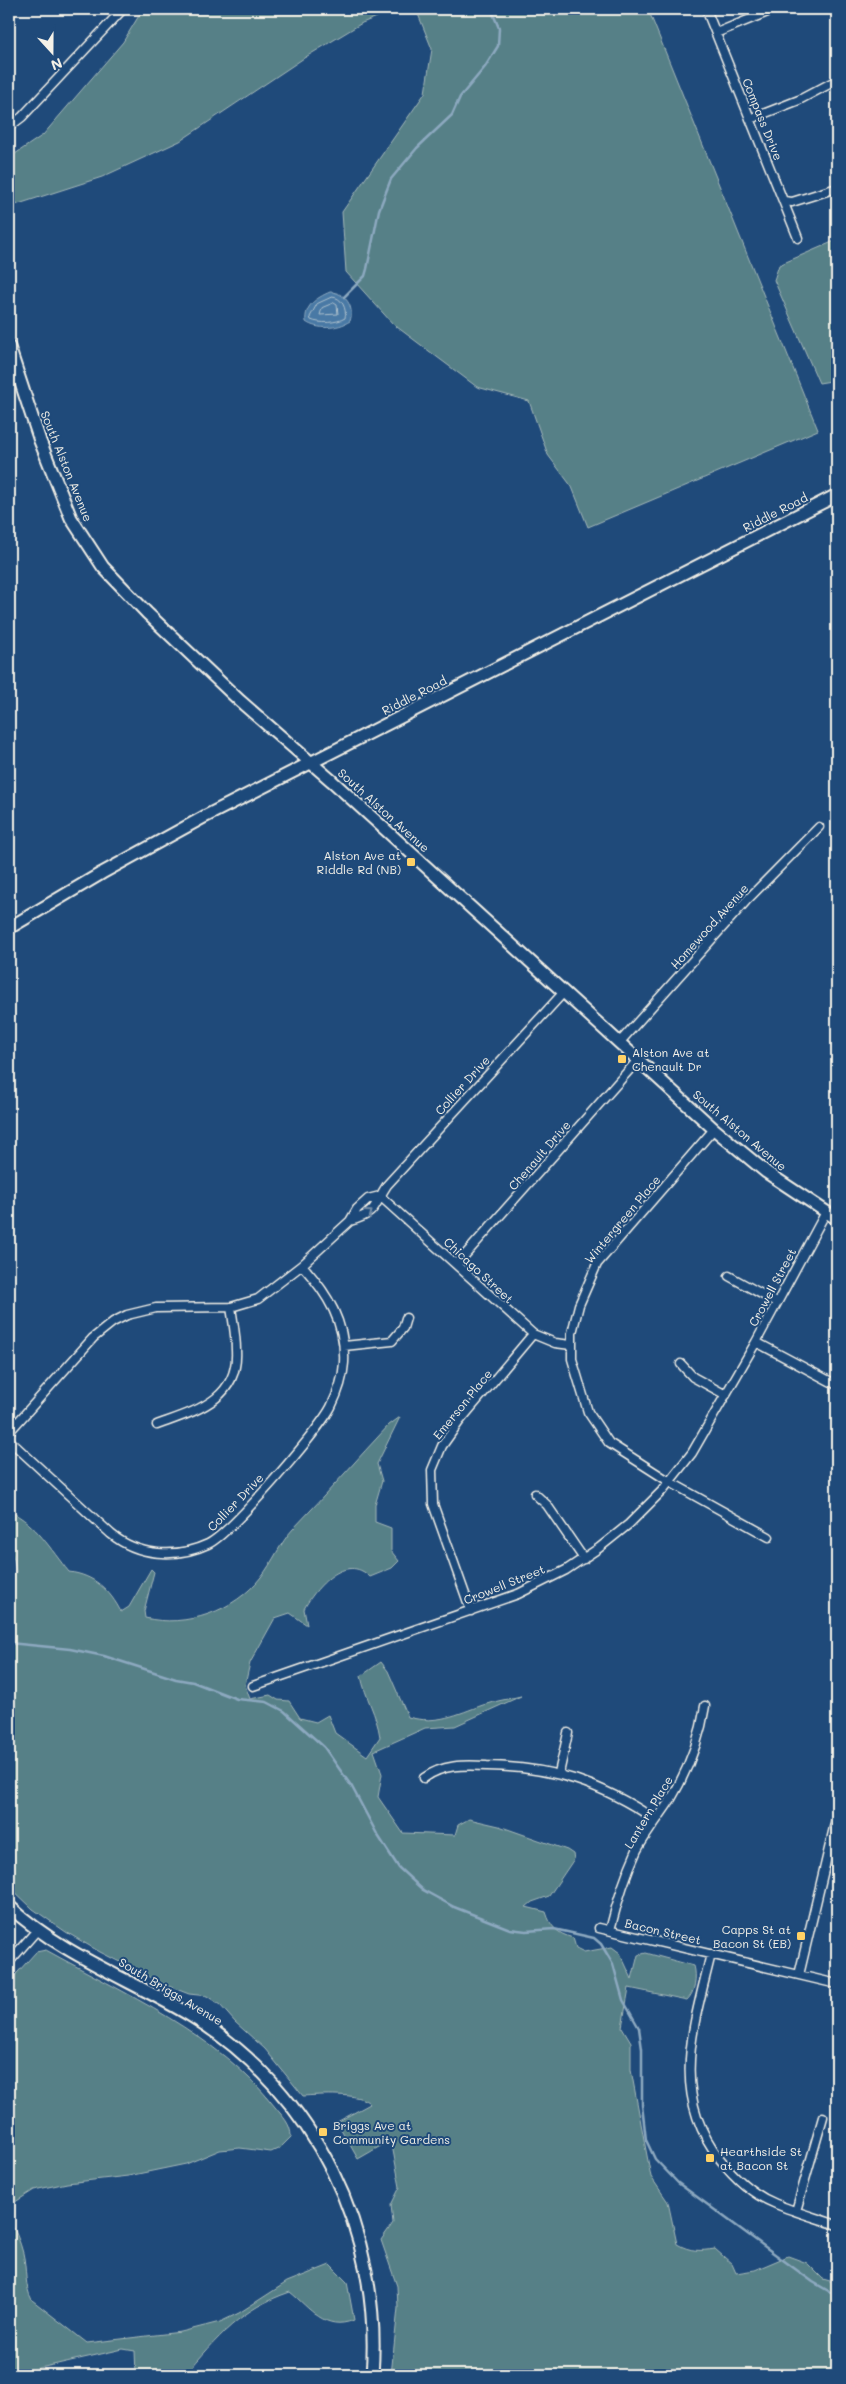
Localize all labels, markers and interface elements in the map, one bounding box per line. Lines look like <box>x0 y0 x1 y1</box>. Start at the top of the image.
north arrow <box>28 28 78 78</box>
text: N <box>48 54 65 75</box>
street label: Compass Drive <box>739 76 787 162</box>
street label: South Alston Avenue <box>38 408 96 524</box>
street label: Riddle Road <box>740 489 810 535</box>
street label: Riddle Road <box>379 672 449 718</box>
street label: South Alston Avenue <box>335 765 433 855</box>
place label: Alston Ave at Riddle Rd (NB) <box>317 847 401 877</box>
marker: Alston Ave at Riddle Rd (NB) <box>405 856 417 868</box>
street label: Homewood Avenue <box>667 880 751 972</box>
place label: Alston Ave at Chenault Dr <box>632 1044 710 1074</box>
street label: Collier Drive <box>431 1052 493 1118</box>
marker: Alston Ave at Chenault Dr <box>616 1053 628 1065</box>
street label: South Alston Avenue <box>690 1086 790 1174</box>
street label: Chenault Drive <box>504 1117 574 1193</box>
street label: Wintergreen Place <box>580 1172 664 1266</box>
one-way arrow <box>363 1210 373 1219</box>
street label: Chicago Street <box>441 1234 517 1306</box>
street label: Crowell Street <box>745 1245 799 1329</box>
street label: Emerson Place <box>429 1366 495 1442</box>
street label: Collier Drive <box>203 1470 267 1534</box>
street label: Crowell Street <box>461 1560 547 1608</box>
street label: Lantern Place <box>620 1773 676 1851</box>
street label: Bacon Street <box>623 1914 703 1948</box>
place label: Capps St at Bacon St (EB) <box>713 1921 791 1951</box>
marker: Capps St at Bacon St (EB) <box>795 1930 807 1942</box>
street label: South Briggs Avenue <box>116 1954 226 2028</box>
place label: Briggs Ave at Community Gardens <box>333 2117 450 2147</box>
marker: Briggs Ave at Community Gardens <box>317 2126 329 2138</box>
place label: Hearthside St at Bacon St <box>720 2143 802 2173</box>
marker: Hearthside St at Bacon St <box>704 2152 716 2164</box>

